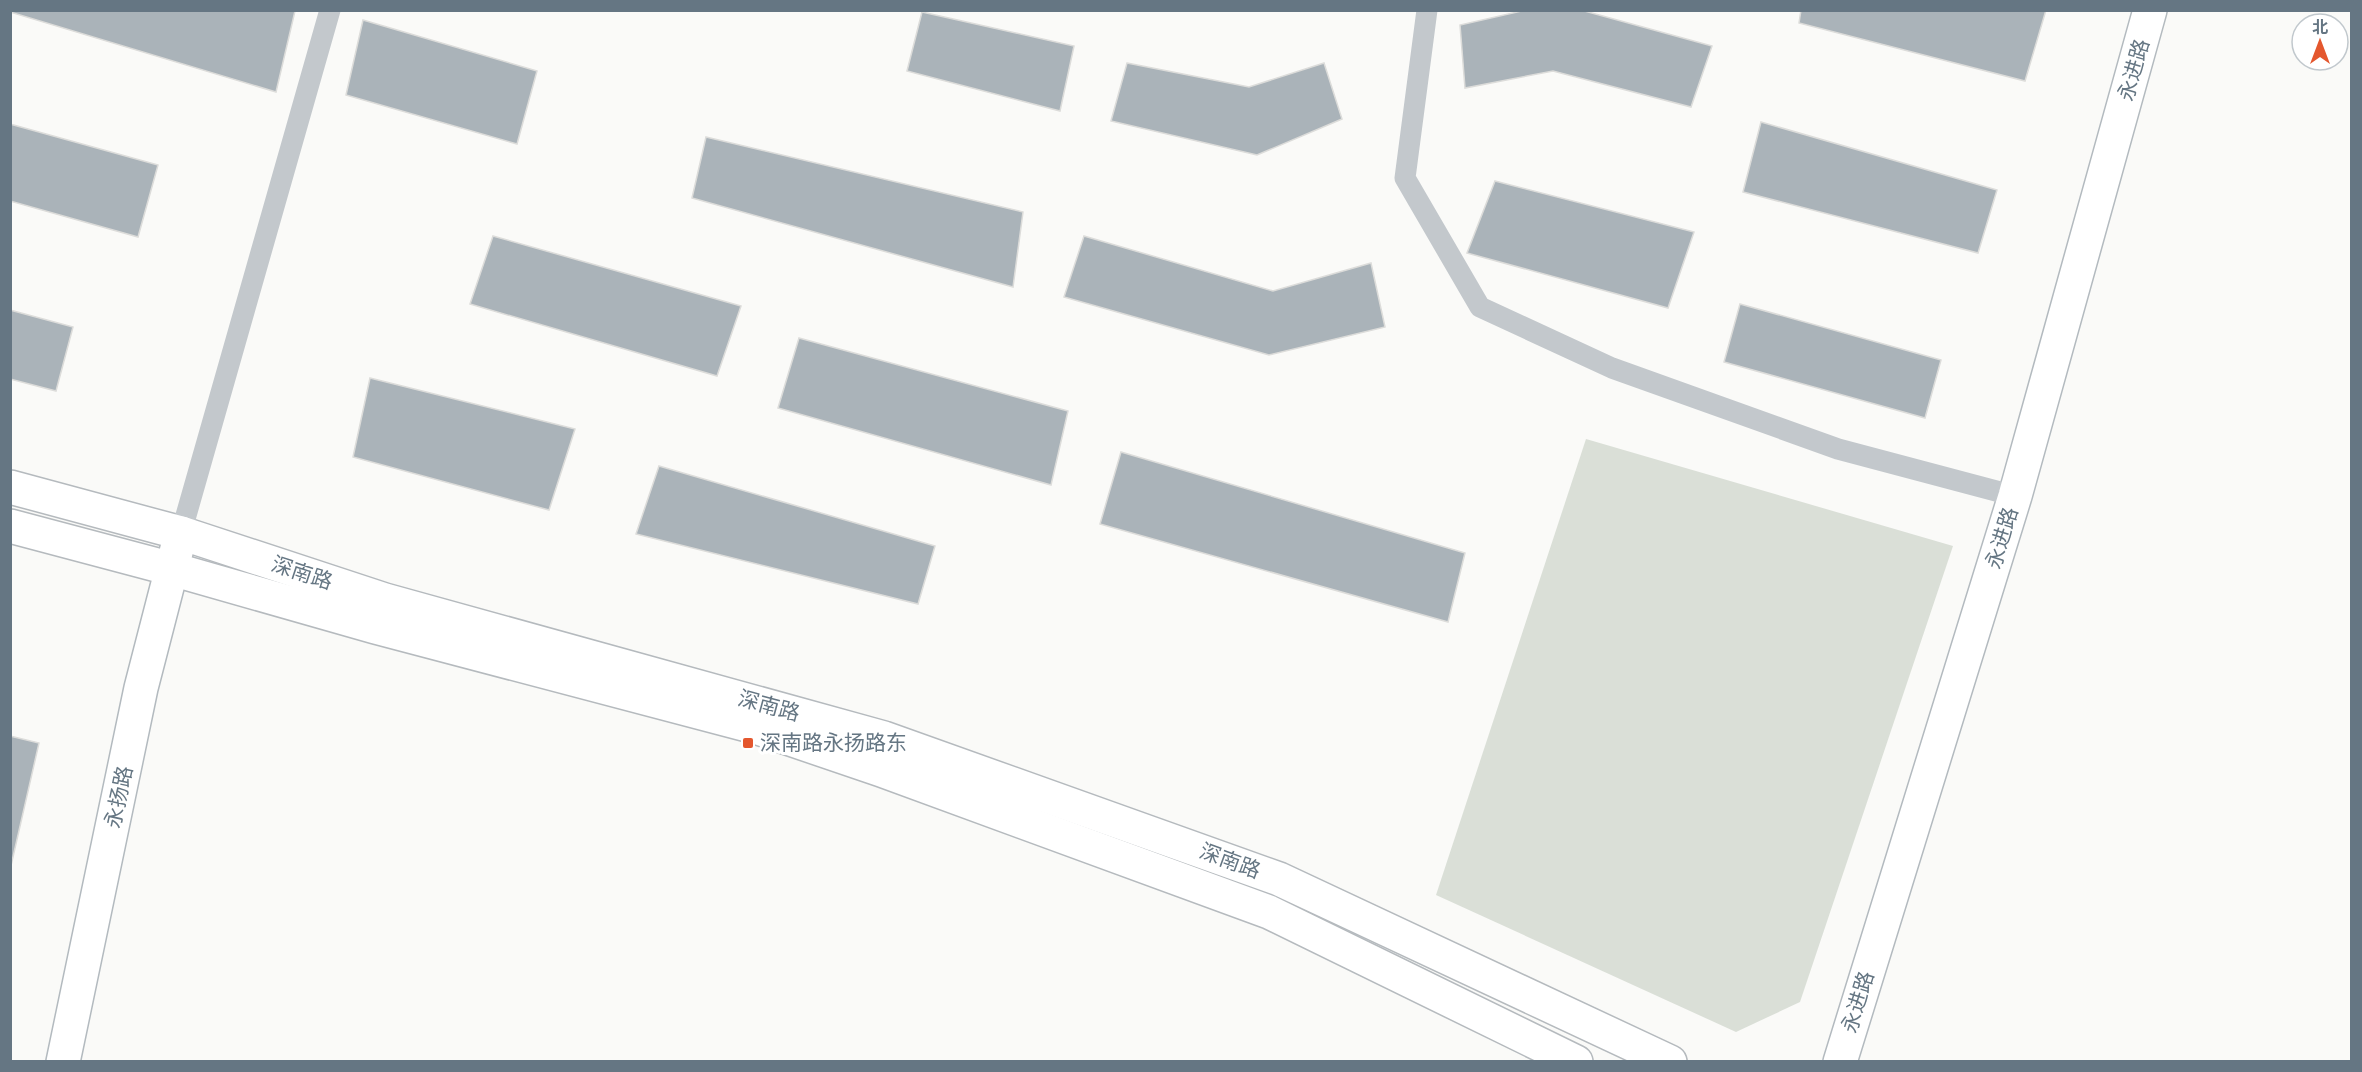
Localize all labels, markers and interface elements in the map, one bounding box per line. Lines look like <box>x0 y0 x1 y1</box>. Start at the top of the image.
north arrow <box>2290 12 2350 72</box>
text: 北 <box>2312 18 2328 37</box>
street label: 永进路 <box>2113 36 2155 104</box>
street label: 永进路 <box>1980 504 2024 572</box>
street label: 深南路 <box>268 551 336 595</box>
street label: 深南路 <box>735 685 803 727</box>
place label: 深南路永扬路东 <box>760 730 907 756</box>
marker: 深南路永扬路东 <box>741 736 755 750</box>
street label: 永扬路 <box>100 763 138 831</box>
street label: 深南路 <box>1196 838 1264 884</box>
street label: 永进路 <box>1836 968 1880 1036</box>

